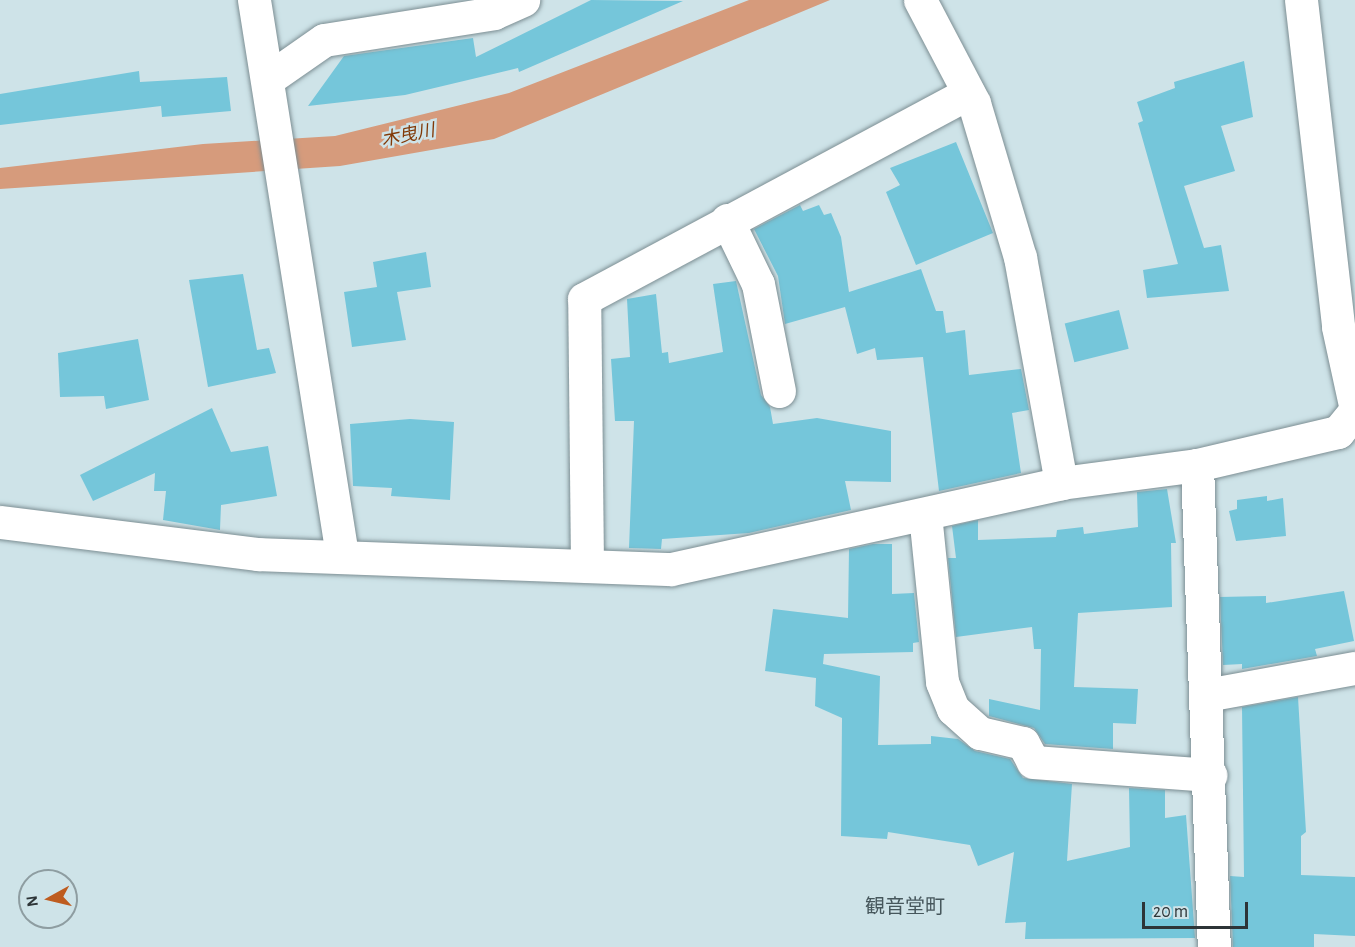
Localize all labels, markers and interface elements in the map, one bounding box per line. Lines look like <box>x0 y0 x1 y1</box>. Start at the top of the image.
water label: 木曳川 <box>379 120 437 152</box>
north arrow <box>18 869 78 929</box>
scale bar <box>1145 890 1252 928</box>
text: N <box>23 895 41 908</box>
district label: 観音堂町 <box>865 895 945 919</box>
text: 20 m <box>1153 903 1188 921</box>

